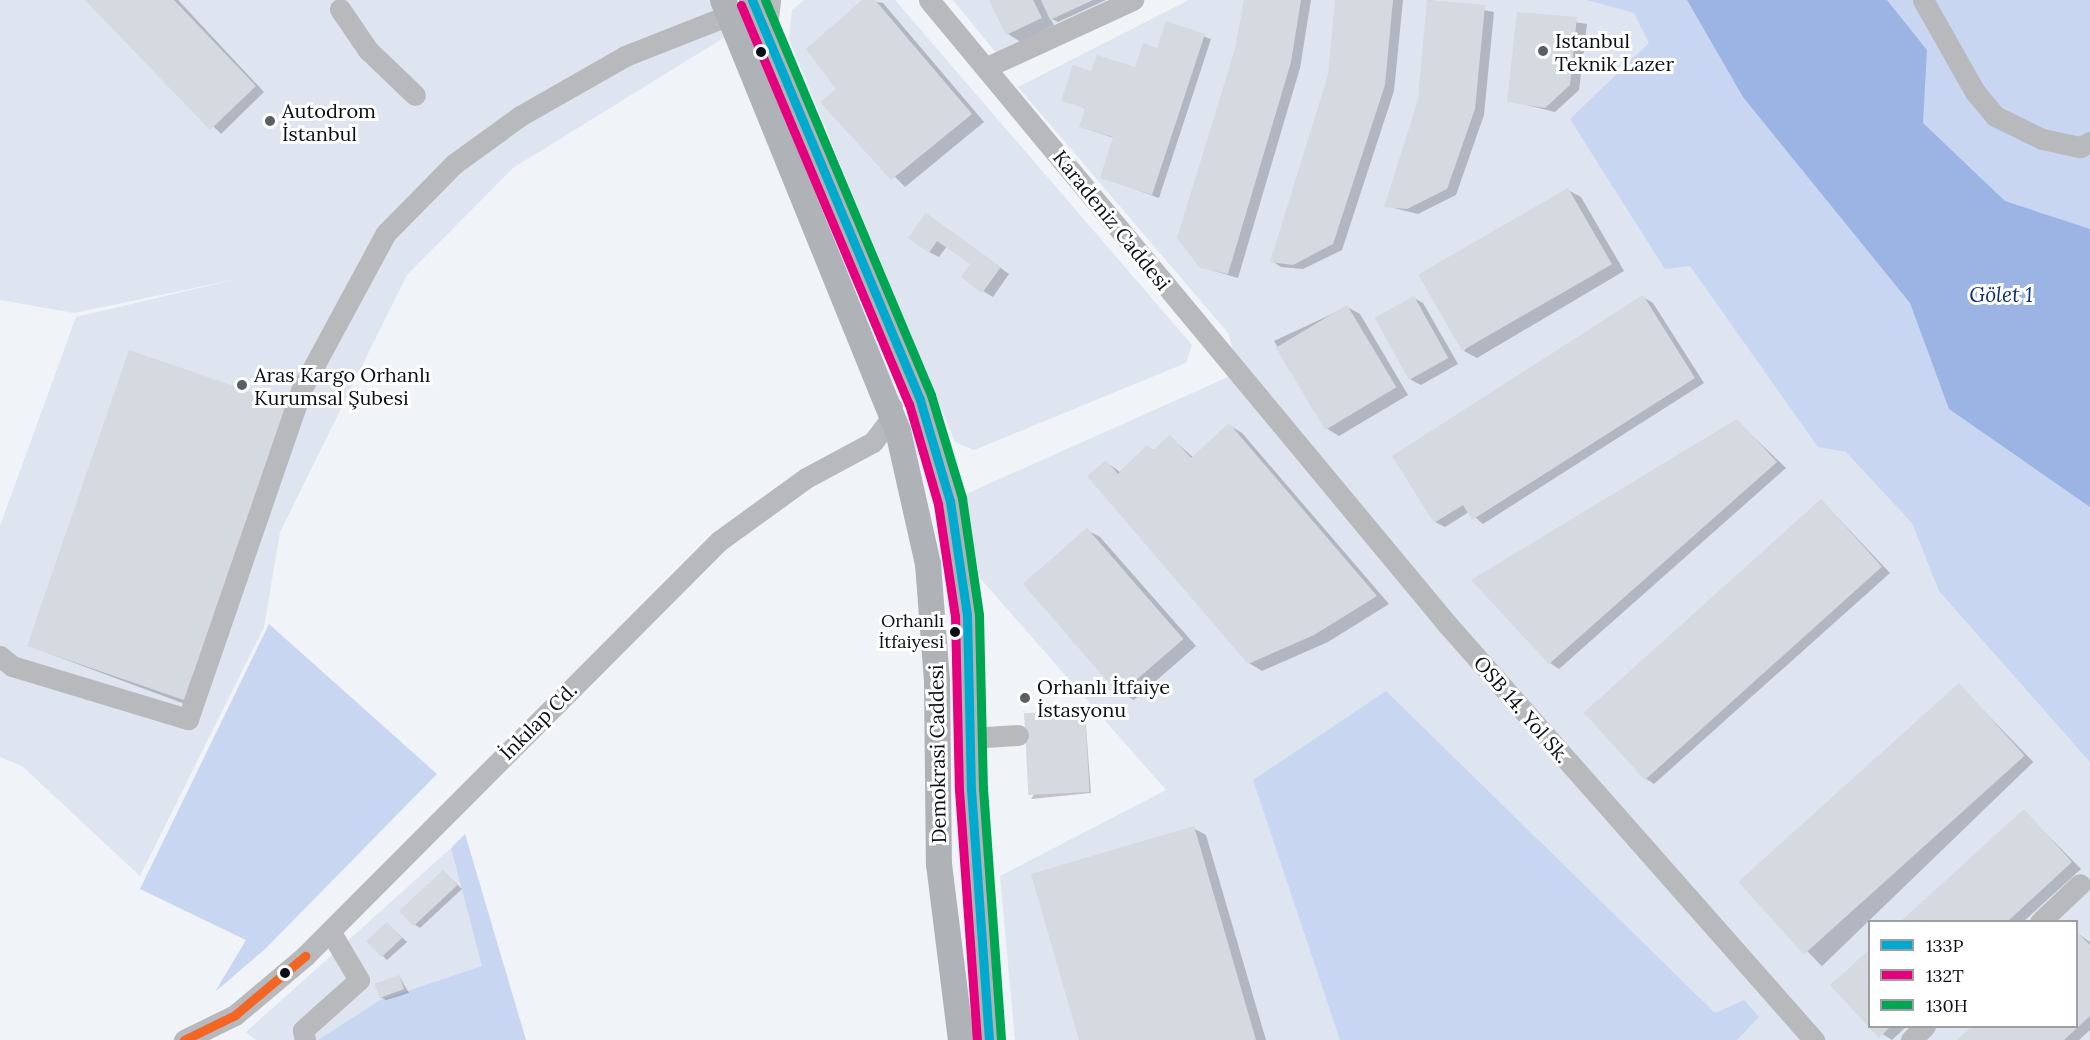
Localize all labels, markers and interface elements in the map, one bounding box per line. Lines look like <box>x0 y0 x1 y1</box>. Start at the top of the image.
place label: Istanbul Teknik Lazer <box>1555 28 1674 75</box>
marker: Istanbul Teknik Lazer <box>1536 44 1550 58</box>
unlabelled marker <box>755 46 767 58</box>
place label: Autodrom İstanbul <box>282 98 376 145</box>
marker: Autodrom İstanbul <box>263 114 277 128</box>
street label: Karadeniz Caddesi <box>1048 145 1176 295</box>
water label: Gölet 1 <box>1969 282 2033 308</box>
place label: Aras Kargo Orhanlı Kurumsal Şubesi <box>254 362 430 409</box>
marker: Aras Kargo Orhanlı Kurumsal Şubesi <box>235 378 249 392</box>
place label: Orhanlı İtfaiyesi <box>878 611 944 654</box>
marker: Orhanlı İtfaiyesi <box>949 626 961 638</box>
street label: OSB 14. Yol Sk. <box>1469 651 1575 767</box>
street label: Demokrasi Caddesi <box>923 664 951 844</box>
place label: Orhanlı İtfaiye İstasyonu <box>1037 674 1170 721</box>
street label: İnkılap Cd. <box>495 678 581 764</box>
marker: Orhanlı İtfaiye İstasyonu <box>1018 691 1032 705</box>
legend <box>1868 920 2078 1028</box>
text: 133P <box>1926 934 1964 957</box>
text: 132T <box>1926 964 1964 987</box>
unlabelled marker <box>279 967 291 979</box>
text: 130H <box>1926 994 1968 1017</box>

